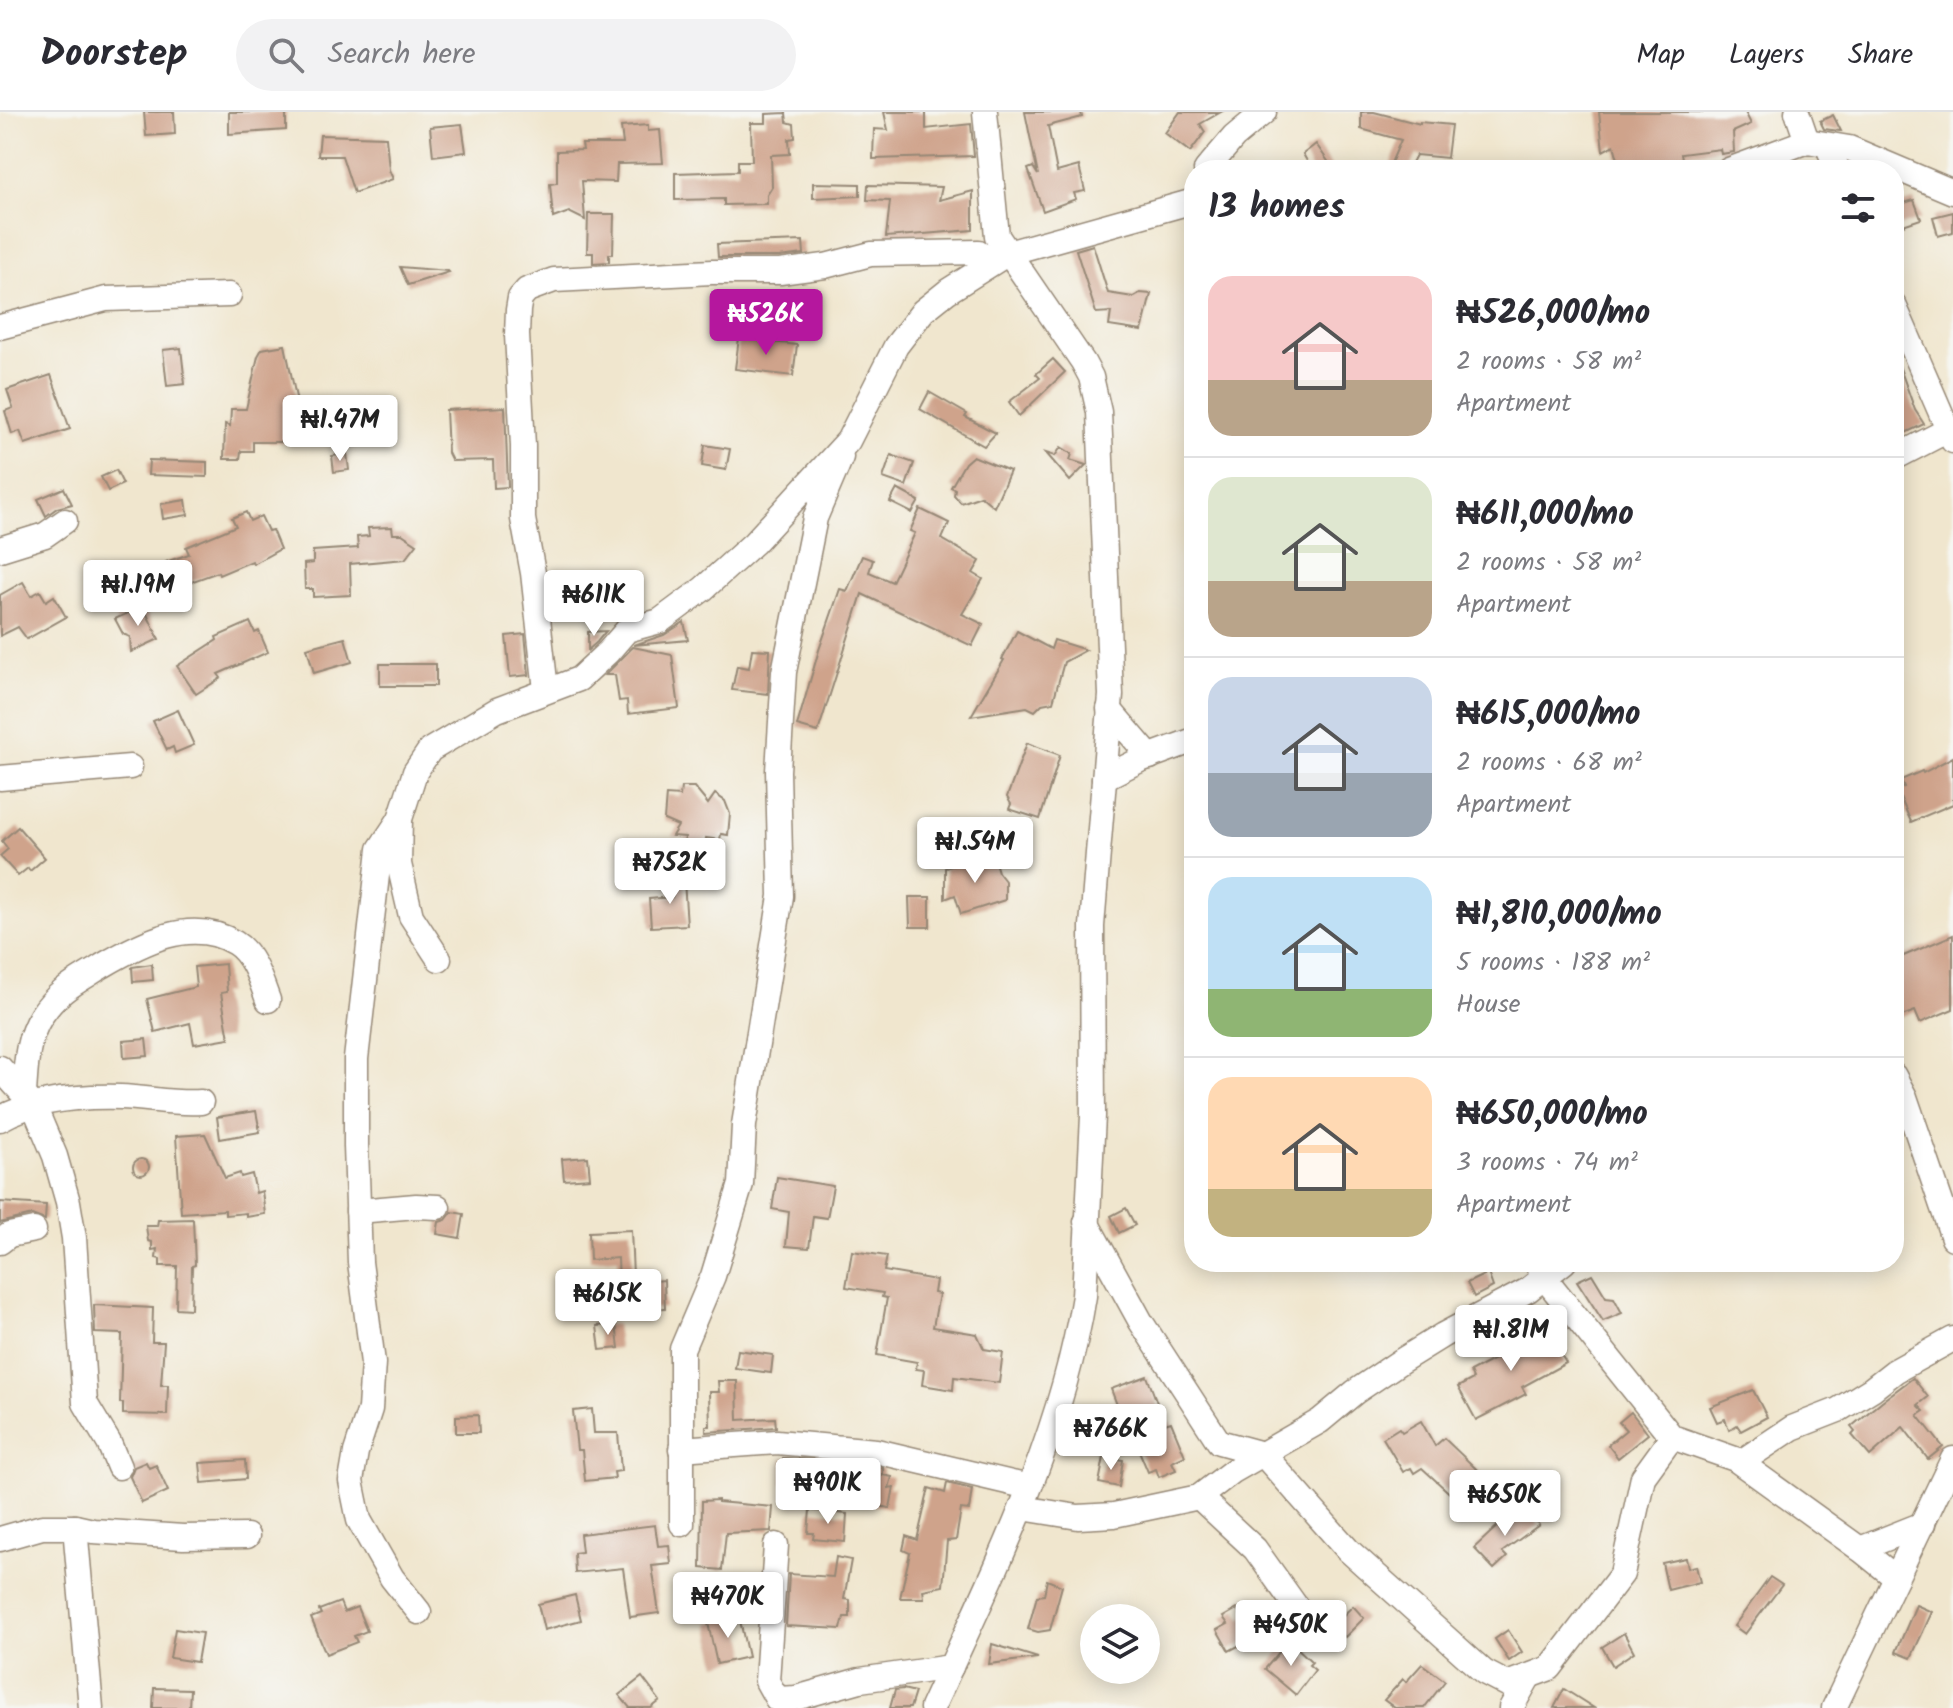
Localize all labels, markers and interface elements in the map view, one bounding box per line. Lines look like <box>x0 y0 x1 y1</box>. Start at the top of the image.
search box <box>236 19 796 91</box>
text: Doorstep <box>40 25 188 85</box>
text: Search here <box>328 31 476 79</box>
icon: search <box>264 33 308 77</box>
text: Map <box>1636 33 1685 78</box>
text: Layers <box>1729 33 1804 78</box>
text: Share <box>1848 33 1913 78</box>
text: 13 homes <box>1208 181 1345 235</box>
icon: filters <box>1836 186 1880 230</box>
text: ₦526,000/mo <box>1456 287 1650 341</box>
pin: ₦526K <box>710 289 822 357</box>
text: ₦526K <box>728 294 804 336</box>
icon: home <box>1272 308 1368 404</box>
text: 2 rooms · 58 m² <box>1456 341 1641 383</box>
text: Apartment <box>1456 383 1571 425</box>
pin: ₦1.47M <box>275 395 405 463</box>
text: ₦1.47M <box>301 400 379 442</box>
text: ₦611,000/mo <box>1456 488 1634 542</box>
icon: home <box>1272 509 1368 605</box>
text: 2 rooms · 58 m² <box>1456 542 1641 584</box>
pin: ₦1.19M <box>73 560 203 628</box>
text: ₦1.19M <box>101 565 175 607</box>
pin: ₦611K <box>538 570 650 638</box>
text: ₦611K <box>562 575 626 617</box>
text: Apartment <box>1456 584 1571 626</box>
text: ₦615,000/mo <box>1456 688 1641 742</box>
icon: home <box>1272 709 1368 805</box>
text: 2 rooms · 68 m² <box>1456 742 1642 784</box>
text: Apartment <box>1456 784 1571 826</box>
pin: ₦1.54M <box>910 817 1040 885</box>
text: ₦1.54M <box>935 822 1015 864</box>
pin: ₦752K <box>614 838 726 906</box>
text: ₦752K <box>632 843 708 885</box>
text: ₦1,810,000/mo <box>1456 888 1662 942</box>
icon: home <box>1272 909 1368 1005</box>
text: 5 rooms · 188 m² <box>1456 942 1650 984</box>
text: House <box>1456 984 1520 1026</box>
text: ₦650,000/mo <box>1456 1088 1648 1142</box>
icon: home <box>1272 1109 1368 1205</box>
text: 3 rooms · 74 m² <box>1456 1142 1638 1184</box>
text: Apartment <box>1456 1184 1571 1226</box>
pin: ₦615K <box>552 1269 664 1337</box>
text: ₦615K <box>573 1274 643 1316</box>
pin: ₦1.81M <box>1446 1305 1576 1373</box>
text: ₦1.81M <box>1473 1310 1549 1352</box>
pin: ₦766K <box>1055 1404 1167 1472</box>
text: ₦766K <box>1074 1409 1148 1451</box>
pin: ₦901K <box>772 1458 884 1526</box>
text: ₦901K <box>794 1463 862 1505</box>
pin: ₦650K <box>1449 1470 1561 1538</box>
text: ₦650K <box>1467 1475 1543 1517</box>
pin: ₦470K <box>672 1572 784 1640</box>
text: ₦470K <box>691 1577 765 1619</box>
pin: ₦450K <box>1235 1600 1347 1668</box>
map controls <box>1080 1604 1160 1684</box>
button: layers <box>1080 1604 1160 1684</box>
text: ₦450K <box>1253 1605 1329 1647</box>

